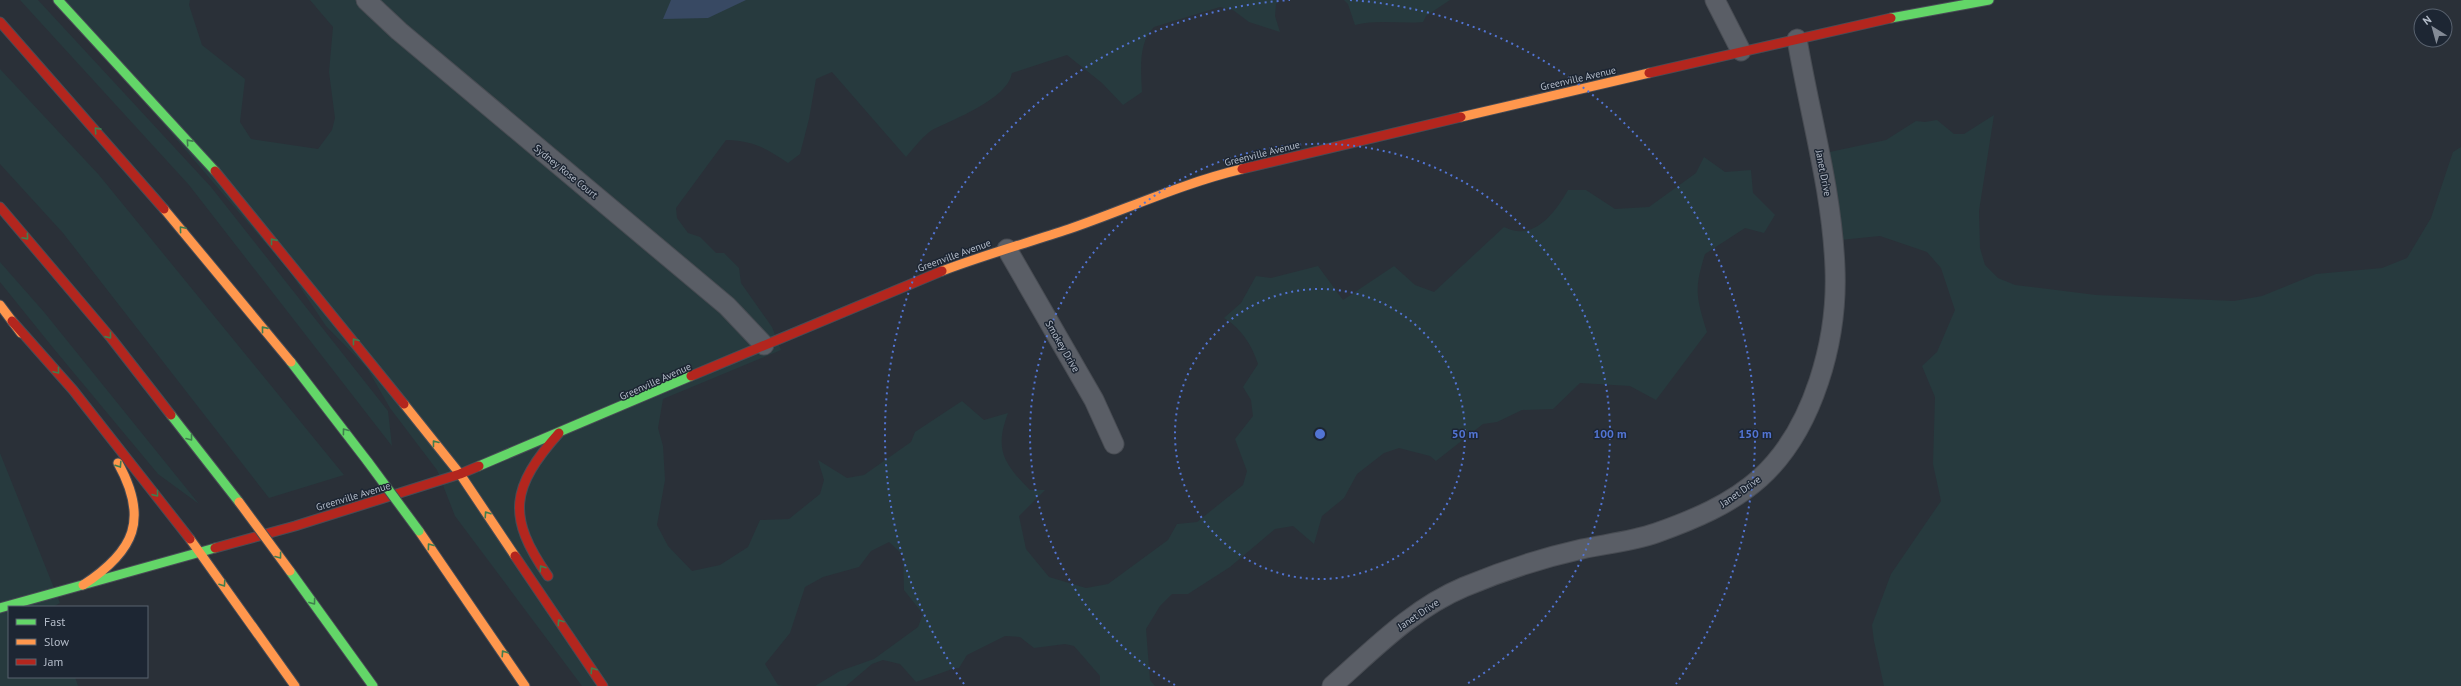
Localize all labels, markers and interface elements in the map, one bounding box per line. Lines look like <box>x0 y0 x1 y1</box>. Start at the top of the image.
north arrow <box>2413 8 2453 48</box>
text: N <box>2420 12 2434 28</box>
street label: Greenville Avenue <box>1539 63 1617 93</box>
one-way arrow <box>95 128 102 135</box>
street label: Greenville Avenue <box>1223 138 1301 169</box>
one-way arrow <box>186 139 193 146</box>
street label: Sydney Rose Court <box>531 142 601 202</box>
street label: Janet Drive <box>1812 148 1834 197</box>
one-way arrow <box>179 226 186 234</box>
one-way arrow <box>21 232 28 239</box>
street label: Greenville Avenue <box>916 236 993 275</box>
one-way arrow <box>270 238 277 245</box>
street label: Smokey Drive <box>1043 318 1083 374</box>
one-way arrow <box>262 327 269 334</box>
one-way arrow <box>105 332 112 339</box>
one-way arrow <box>353 339 360 346</box>
street label: Greenville Avenue <box>617 360 693 403</box>
one-way arrow <box>52 367 59 374</box>
text: 50 m <box>1452 426 1478 441</box>
text: 100 m <box>1593 426 1627 441</box>
text: 150 m <box>1738 426 1772 441</box>
centre of rings <box>1313 427 1327 441</box>
one-way arrow <box>343 429 350 436</box>
one-way arrow <box>185 433 192 440</box>
one-way arrow <box>433 441 440 448</box>
one-way arrow <box>114 460 121 467</box>
street label: Janet Drive <box>1717 473 1763 511</box>
street label: Greenville Avenue <box>314 479 392 514</box>
one-way arrow <box>152 490 159 497</box>
one-way arrow <box>484 511 492 518</box>
one-way arrow <box>428 544 435 551</box>
one-way arrow <box>274 551 281 558</box>
one-way arrow <box>540 566 547 573</box>
one-way arrow <box>218 580 226 587</box>
street label: Janet Drive <box>1394 596 1441 633</box>
one-way arrow <box>308 598 315 605</box>
legend <box>8 606 148 678</box>
text: Fast <box>44 614 65 629</box>
one-way arrow <box>558 619 565 626</box>
text: Slow <box>44 634 69 649</box>
one-way arrow <box>502 651 509 658</box>
text: Jam <box>43 654 63 669</box>
one-way arrow <box>590 667 598 674</box>

